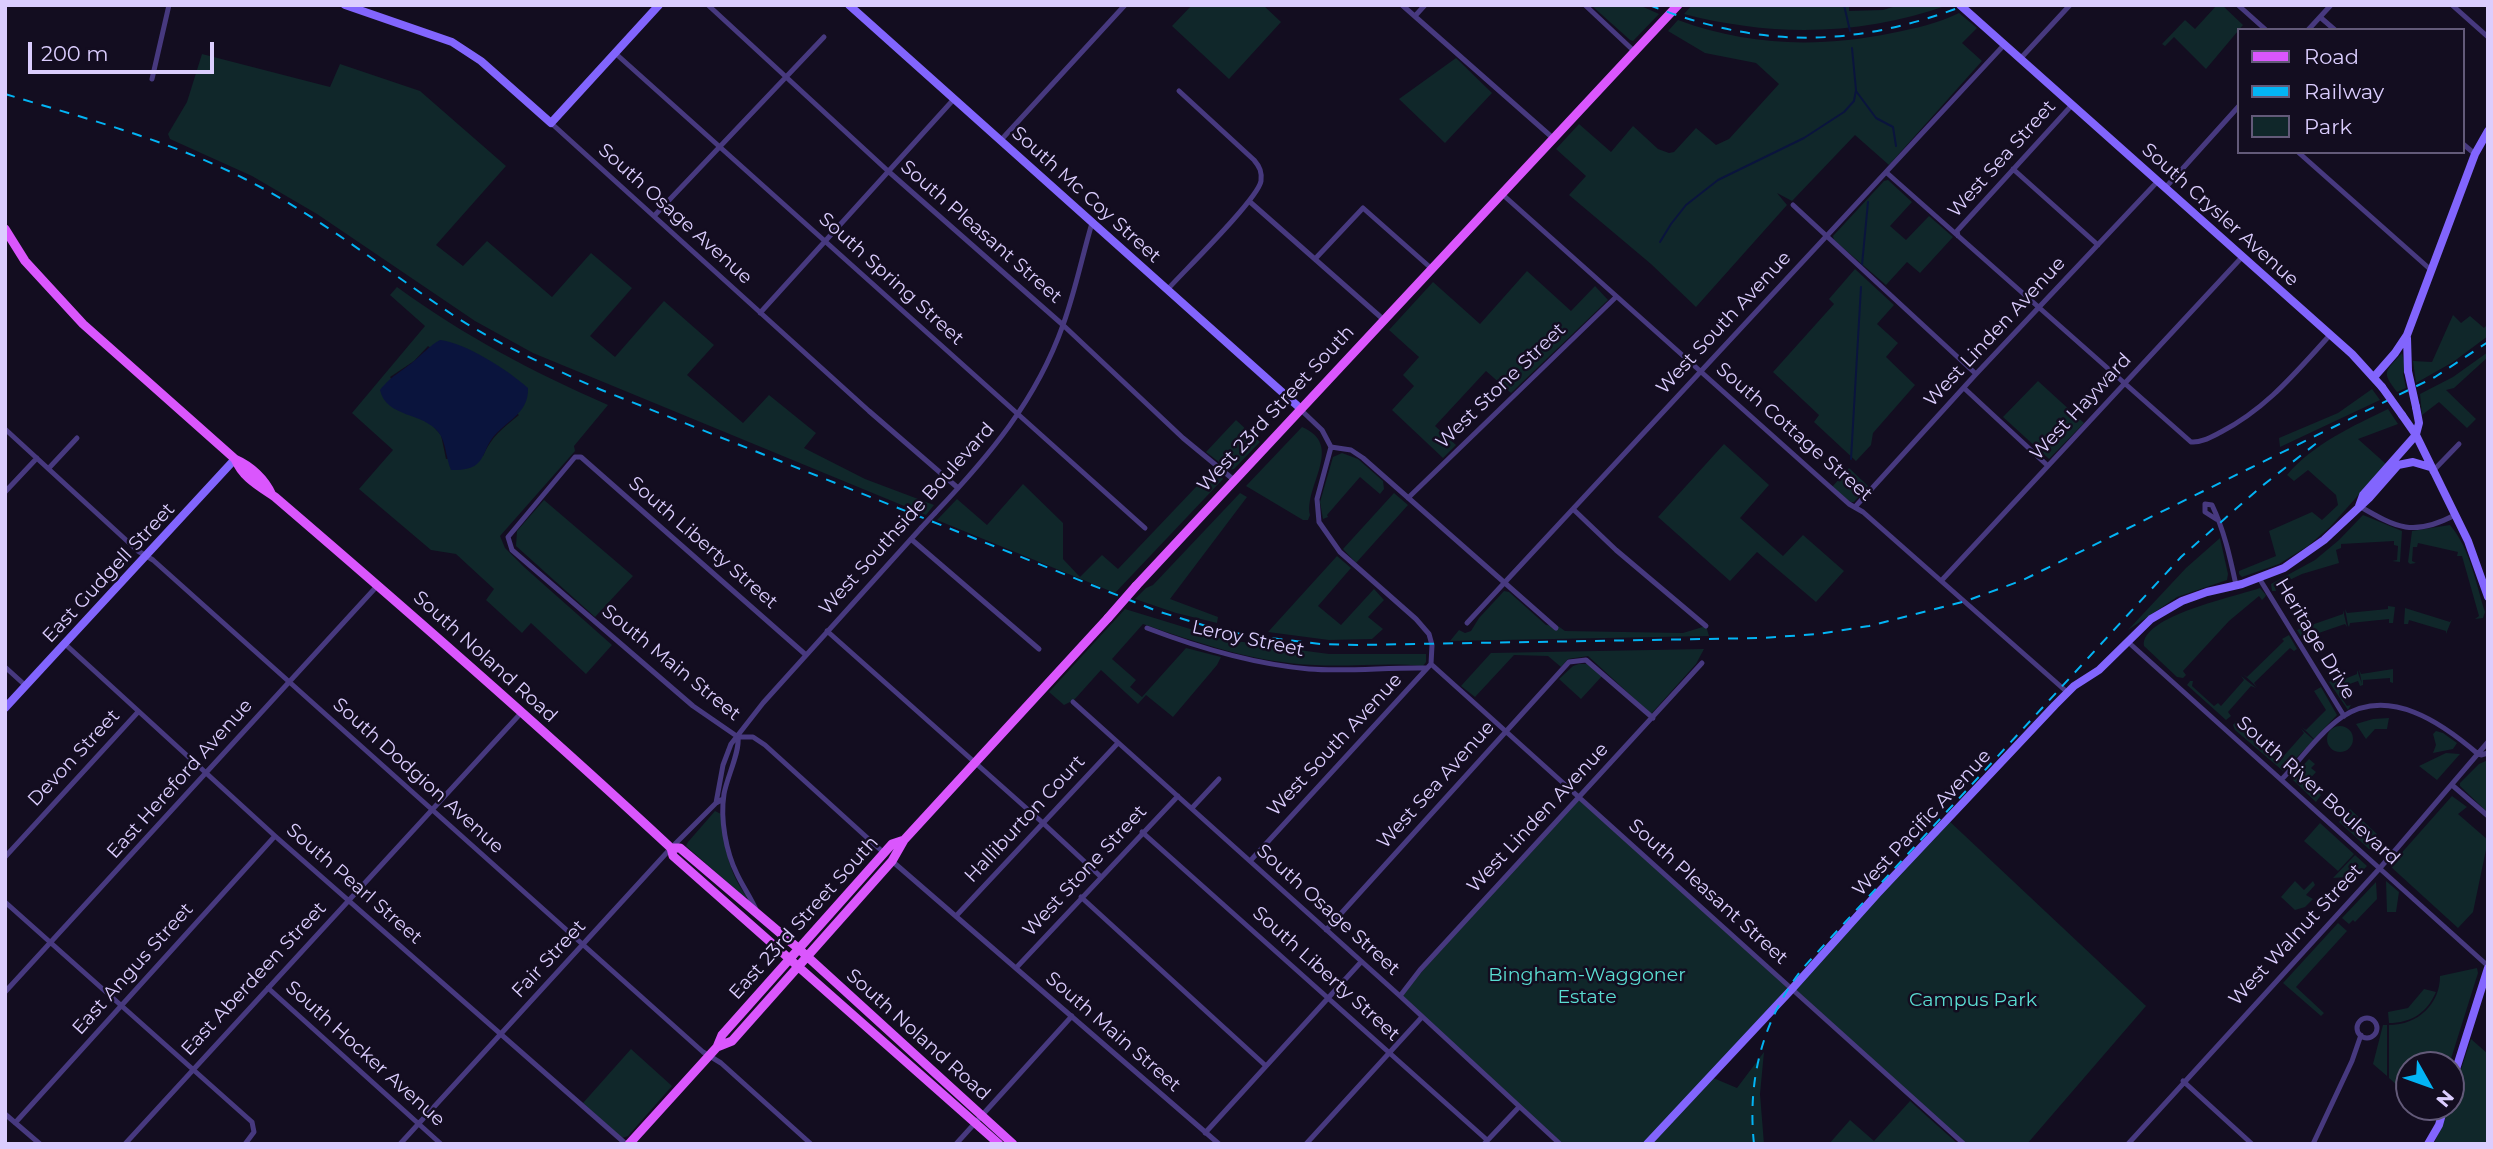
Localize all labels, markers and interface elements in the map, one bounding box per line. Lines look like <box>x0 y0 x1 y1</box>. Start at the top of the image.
scale bar <box>32 28 217 72</box>
legend <box>2238 28 2465 154</box>
text: 200 m <box>41 41 108 66</box>
text: Road <box>2304 44 2359 69</box>
text: Railway <box>2304 79 2384 104</box>
street label: West Sea Street <box>1943 96 2061 222</box>
text: Park <box>2304 114 2352 139</box>
street label: South Mc Coy Street <box>1007 122 1165 268</box>
street label: South Osage Avenue <box>593 139 757 289</box>
street label: South Crysler Avenue <box>2137 139 2303 291</box>
street label: South Pleasant Street <box>896 156 1066 308</box>
street label: South Spring Street <box>814 208 968 350</box>
street label: West South Avenue <box>1652 247 1796 399</box>
street label: West Linden Avenue <box>1920 252 2070 412</box>
street label: West Stone Street <box>1432 318 1570 454</box>
street label: West 23rd Street South <box>1193 321 1359 497</box>
street label: West Hayward <box>2026 349 2136 465</box>
street label: South Cottage Street <box>1711 358 1877 506</box>
street label: West Southside Boulevard <box>815 418 999 620</box>
street label: South Liberty Street <box>624 472 782 614</box>
street label: East Gudgell Street <box>38 498 180 648</box>
street label: Heritage Drive <box>2270 574 2360 704</box>
street label: South Noland Road <box>408 586 562 728</box>
street label: South Main Street <box>597 600 745 726</box>
street label: Leroy Street <box>1190 616 1306 662</box>
street label: West South Avenue <box>1263 669 1407 821</box>
street label: South Dodgion Avenue <box>328 693 508 859</box>
street label: East Hereford Avenue <box>102 695 258 863</box>
street label: Devon Street <box>23 705 125 811</box>
street label: South River Boulevard <box>2232 712 2404 870</box>
street label: West Sea Avenue <box>1373 716 1499 854</box>
street label: West Linden Avenue <box>1463 738 1613 898</box>
street label: West Pacific Avenue <box>1848 745 1996 901</box>
street label: Halliburton Court <box>960 751 1090 887</box>
street label: West Stone Street <box>1018 801 1152 941</box>
street label: South Pleasant Street <box>1624 814 1792 970</box>
street label: South Pearl Street <box>281 819 427 949</box>
street label: East 23rd Street South <box>725 832 883 1004</box>
street label: South Osage Street <box>1252 840 1404 980</box>
street label: West Walnut Street <box>2224 859 2368 1011</box>
street label: East Aberdeen Street <box>177 897 331 1061</box>
street label: East Angus Street <box>68 898 198 1040</box>
street label: South Liberty Street <box>1248 902 1404 1046</box>
street label: Fair Street <box>507 915 591 1003</box>
street label: South Noland Road <box>841 964 995 1106</box>
park label: Bingham-Waggoner Estate <box>1488 964 1686 1008</box>
street label: South Main Street <box>1041 967 1185 1097</box>
street label: South Hocker Avenue <box>281 976 449 1132</box>
park label: Campus Park <box>1909 989 2037 1011</box>
north arrow <box>2395 1051 2465 1121</box>
text: N <box>2431 1085 2459 1112</box>

